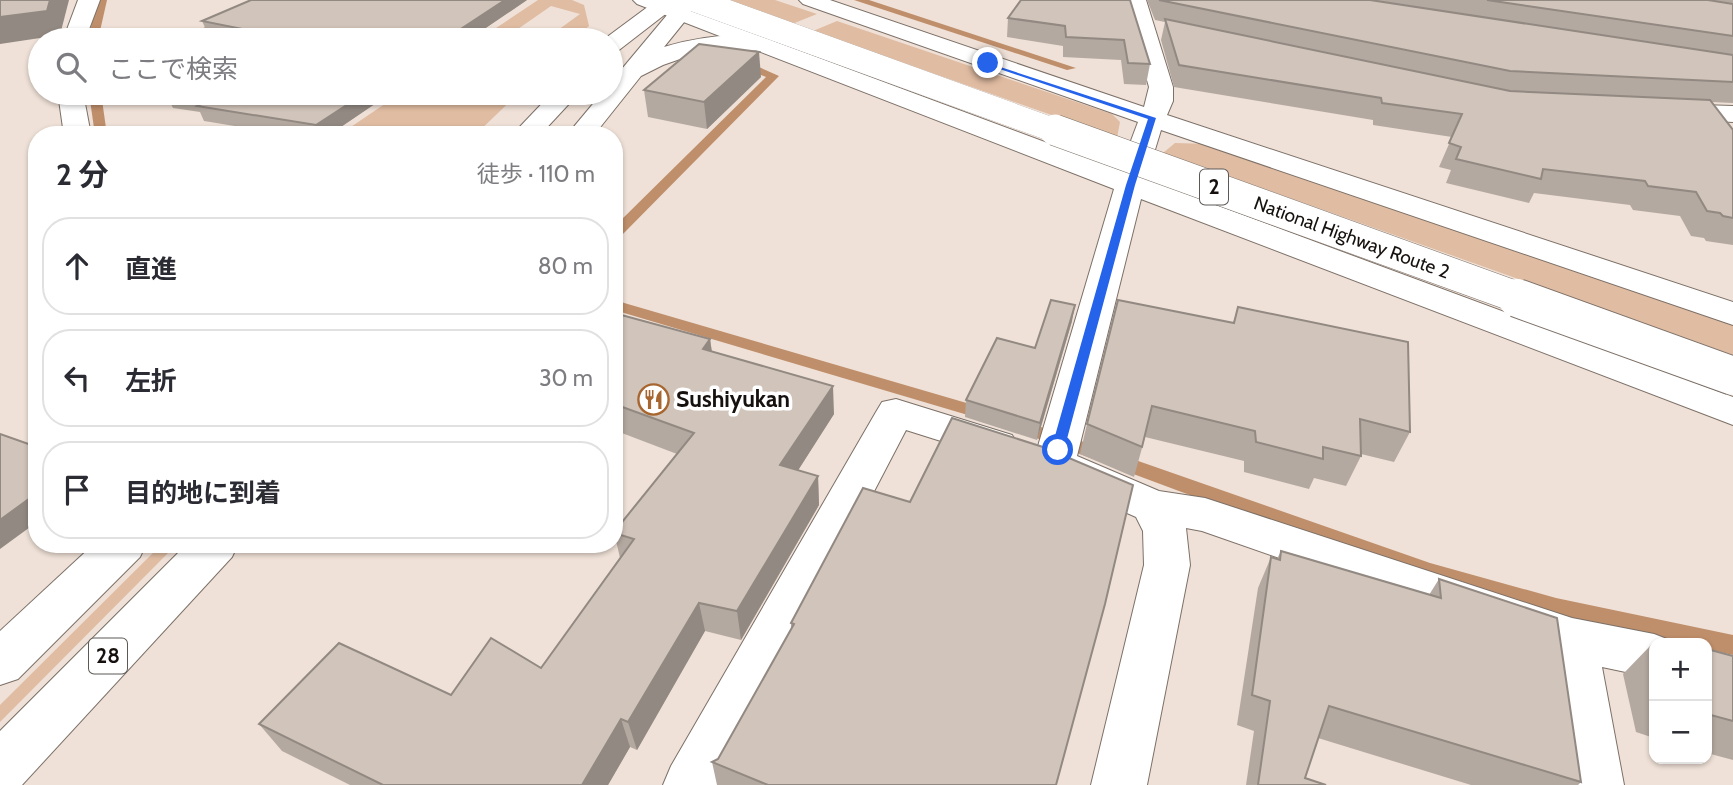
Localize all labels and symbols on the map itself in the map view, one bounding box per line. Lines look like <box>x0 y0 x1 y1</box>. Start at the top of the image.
route end <box>972 47 1003 78</box>
road number: 2 <box>1200 170 1228 204</box>
street label: National Highway Route 2 <box>1251 191 1453 284</box>
restaurant icon: Sushiyukan <box>636 382 670 416</box>
place label: Sushiyukan <box>676 385 790 413</box>
route start <box>1042 434 1073 465</box>
road number: 28 <box>89 638 127 674</box>

